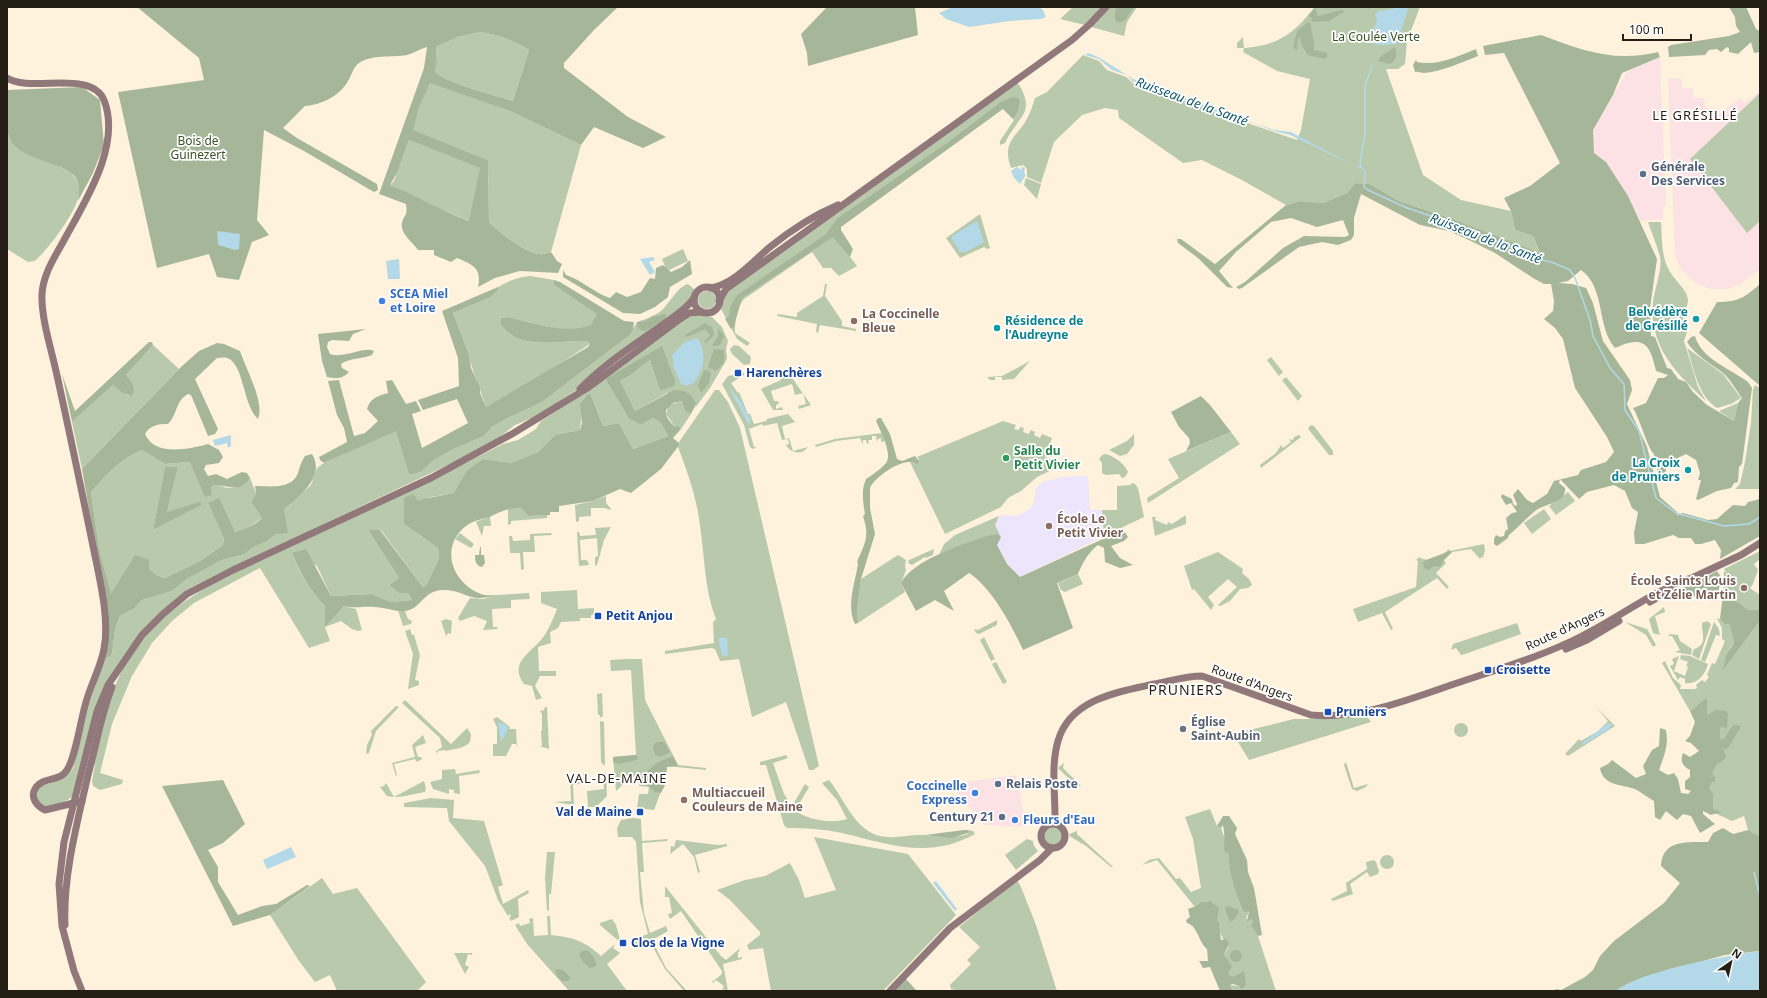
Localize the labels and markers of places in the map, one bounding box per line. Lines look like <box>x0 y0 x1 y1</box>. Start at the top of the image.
place label: Générale Des Services <box>1651 158 1725 189</box>
marker: Générale Des Services <box>1638 169 1648 179</box>
place label: SCEA Miel et Loire <box>390 285 448 316</box>
marker: SCEA Miel et Loire <box>377 296 387 306</box>
place label: Belvédère de Grésillé <box>1625 303 1688 334</box>
place label: La Coccinelle Bleue <box>862 305 939 336</box>
place label: Résidence de l'Audreyne <box>1005 312 1083 343</box>
marker: Belvédère de Grésillé <box>1691 314 1701 324</box>
marker: La Coccinelle Bleue <box>849 316 859 326</box>
marker: Résidence de l'Audreyne <box>992 323 1002 333</box>
place label: Harenchères <box>746 364 822 381</box>
marker: Harenchères <box>733 368 743 378</box>
place label: Salle du Petit Vivier <box>1014 442 1081 473</box>
marker: Salle du Petit Vivier <box>1001 453 1011 463</box>
place label: La Croix de Pruniers <box>1612 454 1680 485</box>
marker: La Croix de Pruniers <box>1683 465 1693 475</box>
place label: École Le Petit Vivier <box>1057 510 1124 541</box>
marker: École Le Petit Vivier <box>1044 521 1054 531</box>
place label: École Saints Louis et Zélie Martin <box>1631 572 1736 603</box>
marker: École Saints Louis et Zélie Martin <box>1739 583 1749 593</box>
place label: Petit Anjou <box>606 607 673 624</box>
marker: Petit Anjou <box>593 611 603 621</box>
place label: Croisette <box>1496 661 1551 678</box>
marker: Croisette <box>1483 665 1493 675</box>
place label: Pruniers <box>1336 703 1387 720</box>
marker: Pruniers <box>1323 707 1333 717</box>
place label: Église Saint-Aubin <box>1191 713 1260 744</box>
marker: Église Saint-Aubin <box>1178 724 1188 734</box>
place label: Relais Poste <box>1006 775 1078 792</box>
place label: Coccinelle Express <box>907 777 967 808</box>
marker: Relais Poste <box>993 779 1003 789</box>
place label: Multiaccueil Couleurs de Maine <box>692 784 803 815</box>
marker: Coccinelle Express <box>970 788 980 798</box>
marker: Multiaccueil Couleurs de Maine <box>679 795 689 805</box>
place label: Val de Maine <box>556 803 632 820</box>
marker: Val de Maine <box>635 807 645 817</box>
place label: Century 21 <box>929 808 994 825</box>
place label: Fleurs d'Eau <box>1023 811 1095 828</box>
marker: Century 21 <box>997 812 1007 822</box>
marker: Fleurs d'Eau <box>1010 815 1020 825</box>
place label: Clos de la Vigne <box>631 934 725 951</box>
marker: Clos de la Vigne <box>618 938 628 948</box>

